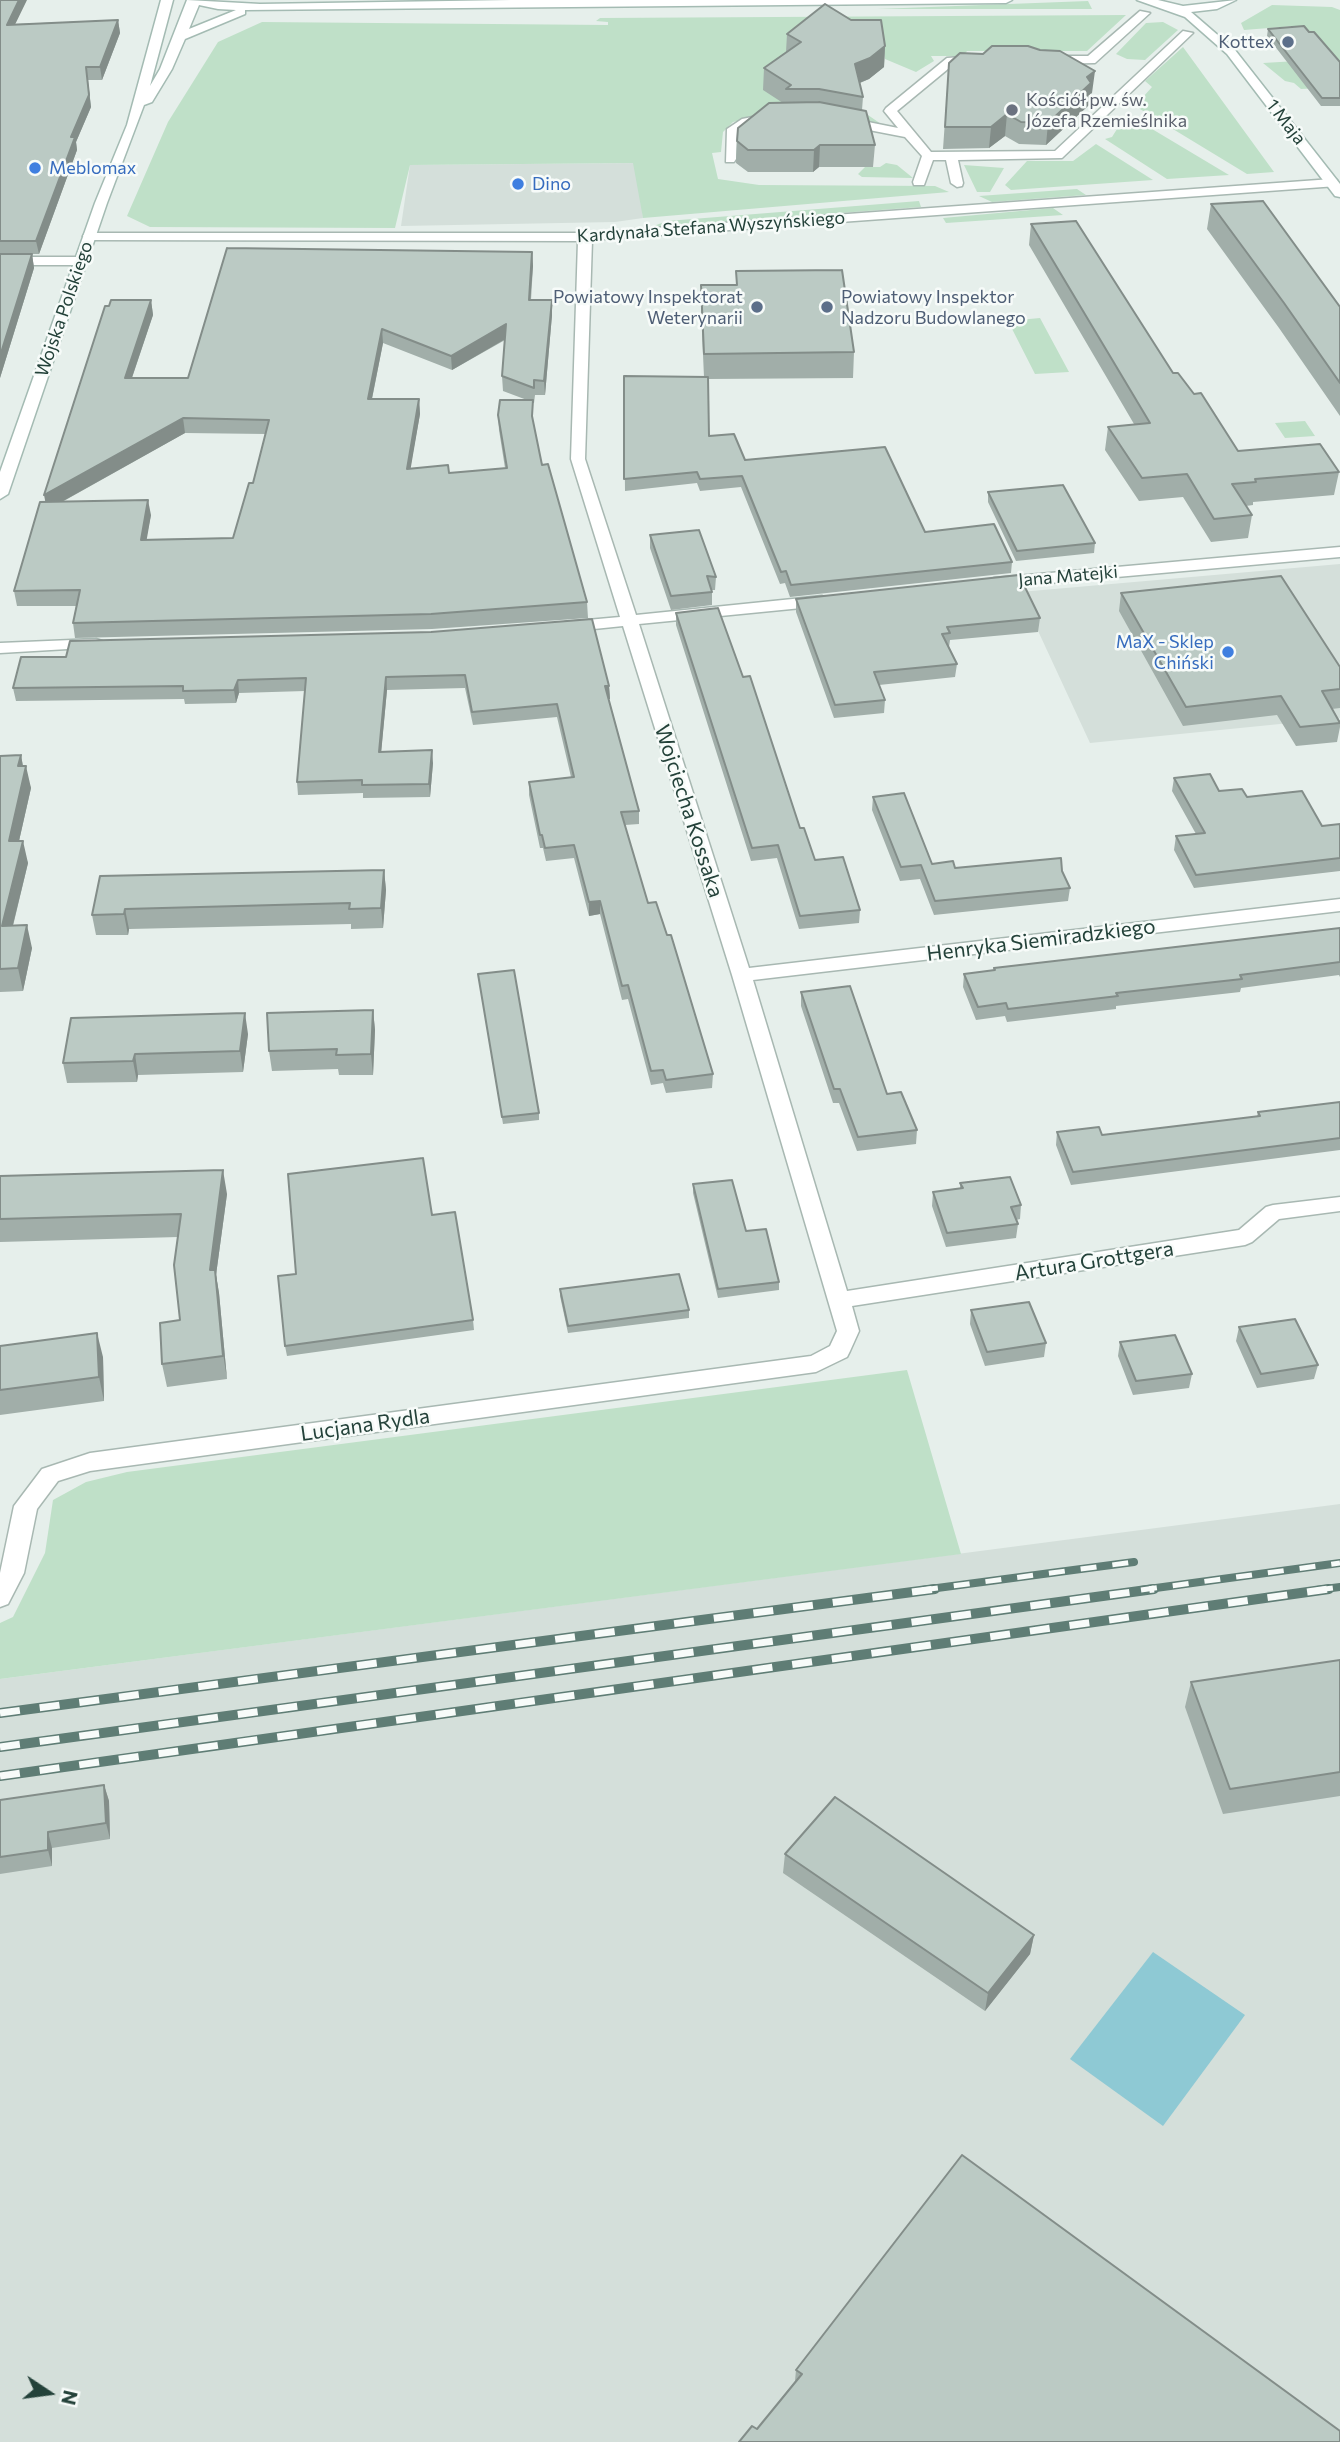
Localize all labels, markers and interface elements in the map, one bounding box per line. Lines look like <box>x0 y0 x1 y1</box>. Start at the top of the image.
place label: Kottex <box>1218 31 1274 53</box>
marker: Kottex <box>1280 34 1296 50</box>
place label: Kościół pw. św. Józefa Rzemieślnika <box>1026 89 1187 132</box>
street label: 1 Maja <box>1262 95 1310 149</box>
marker: Kościół pw. św. Józefa Rzemieślnika <box>1004 102 1020 118</box>
place label: Meblomax <box>49 157 136 179</box>
marker: Meblomax <box>27 160 43 176</box>
place label: Dino <box>532 173 571 195</box>
marker: Dino <box>510 176 526 192</box>
street label: Kardynała Stefana Wyszyńskiego <box>576 207 846 247</box>
street label: Wojska Polskiego <box>31 238 97 380</box>
place label: Powiatowy Inspektorat Weterynarii <box>553 286 743 328</box>
place label: Powiatowy Inspektor Nadzoru Budowlanego <box>841 286 1026 328</box>
marker: Powiatowy Inspektorat Weterynarii <box>749 299 765 315</box>
marker: Powiatowy Inspektor Nadzoru Budowlanego <box>819 299 835 315</box>
street label: Jana Matejki <box>1017 561 1119 591</box>
place label: MaX - Sklep Chiński <box>1116 631 1214 674</box>
marker: MaX - Sklep Chiński <box>1220 644 1236 660</box>
street label: Wojciecha Kossaka <box>649 721 729 901</box>
street label: Henryka Siemiradzkiego <box>925 913 1157 967</box>
street label: Artura Grottgera <box>1013 1236 1175 1286</box>
street label: Lucjana Rydla <box>299 1403 431 1447</box>
north arrow <box>14 2358 84 2428</box>
text: N <box>57 2388 83 2407</box>

